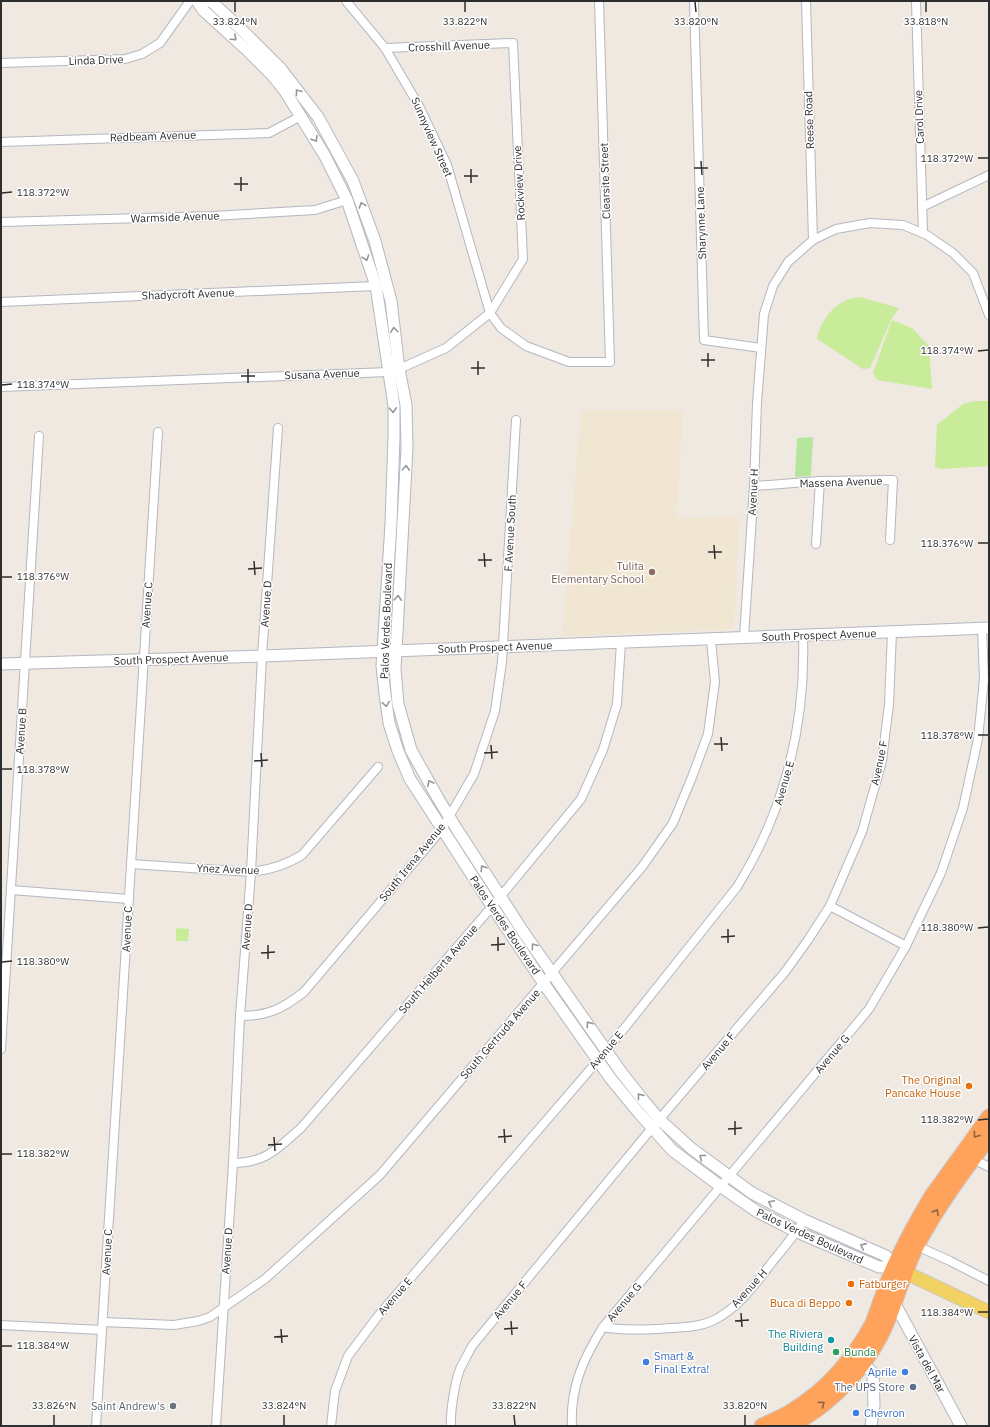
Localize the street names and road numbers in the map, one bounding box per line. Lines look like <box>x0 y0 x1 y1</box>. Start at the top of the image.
street label: Crosshill Avenue <box>408 38 490 54</box>
street label: Linda Drive <box>68 52 124 68</box>
street label: Carol Drive <box>911 90 927 144</box>
street label: Reese Road <box>801 91 817 149</box>
street label: Sunnyview Street <box>408 95 456 179</box>
street label: Redbeam Avenue <box>110 127 196 145</box>
street label: Clearsite Street <box>597 142 613 219</box>
street label: Rockview Drive <box>510 145 528 221</box>
street label: Sharynne Lane <box>693 186 709 260</box>
street label: Warmside Avenue <box>130 208 220 226</box>
street label: Shadycroft Avenue <box>141 285 235 303</box>
street label: Susana Avenue <box>284 366 360 382</box>
street label: Avenue H <box>745 468 761 516</box>
street label: Massena Avenue <box>799 474 883 490</box>
street label: F Avenue South <box>501 494 519 572</box>
street label: Palos Verdes Boulevard <box>377 563 395 679</box>
street label: Avenue D <box>257 580 275 628</box>
street label: Avenue C <box>138 581 156 629</box>
street label: South Prospect Avenue <box>761 626 877 644</box>
street label: South Prospect Avenue <box>437 638 553 656</box>
street label: South Prospect Avenue <box>113 650 229 668</box>
street label: Avenue B <box>12 707 30 755</box>
street label: Avenue F <box>867 739 891 787</box>
street label: Avenue E <box>771 759 797 807</box>
street label: South Irena Avenue <box>376 820 448 904</box>
street label: Ynez Avenue <box>196 861 260 877</box>
street label: Palos Verdes Boulevard <box>467 873 543 977</box>
street label: Avenue D <box>238 903 256 951</box>
street label: Avenue C <box>119 905 135 952</box>
street label: South Helberta Avenue <box>395 921 481 1017</box>
street label: South Gertruda Avenue <box>457 986 543 1082</box>
street label: Avenue E <box>586 1028 626 1072</box>
street label: Avenue F <box>698 1029 738 1073</box>
street label: Avenue G <box>812 1032 852 1076</box>
street label: Palos Verdes Boulevard <box>754 1205 866 1267</box>
street label: Avenue D <box>218 1227 236 1275</box>
street label: Avenue C <box>99 1228 115 1275</box>
street label: Avenue H <box>728 1266 770 1310</box>
street label: Avenue E <box>375 1274 415 1318</box>
street label: Avenue F <box>490 1278 530 1322</box>
street label: Avenue G <box>604 1280 644 1324</box>
street label: Vista del Mar <box>905 1333 949 1395</box>

